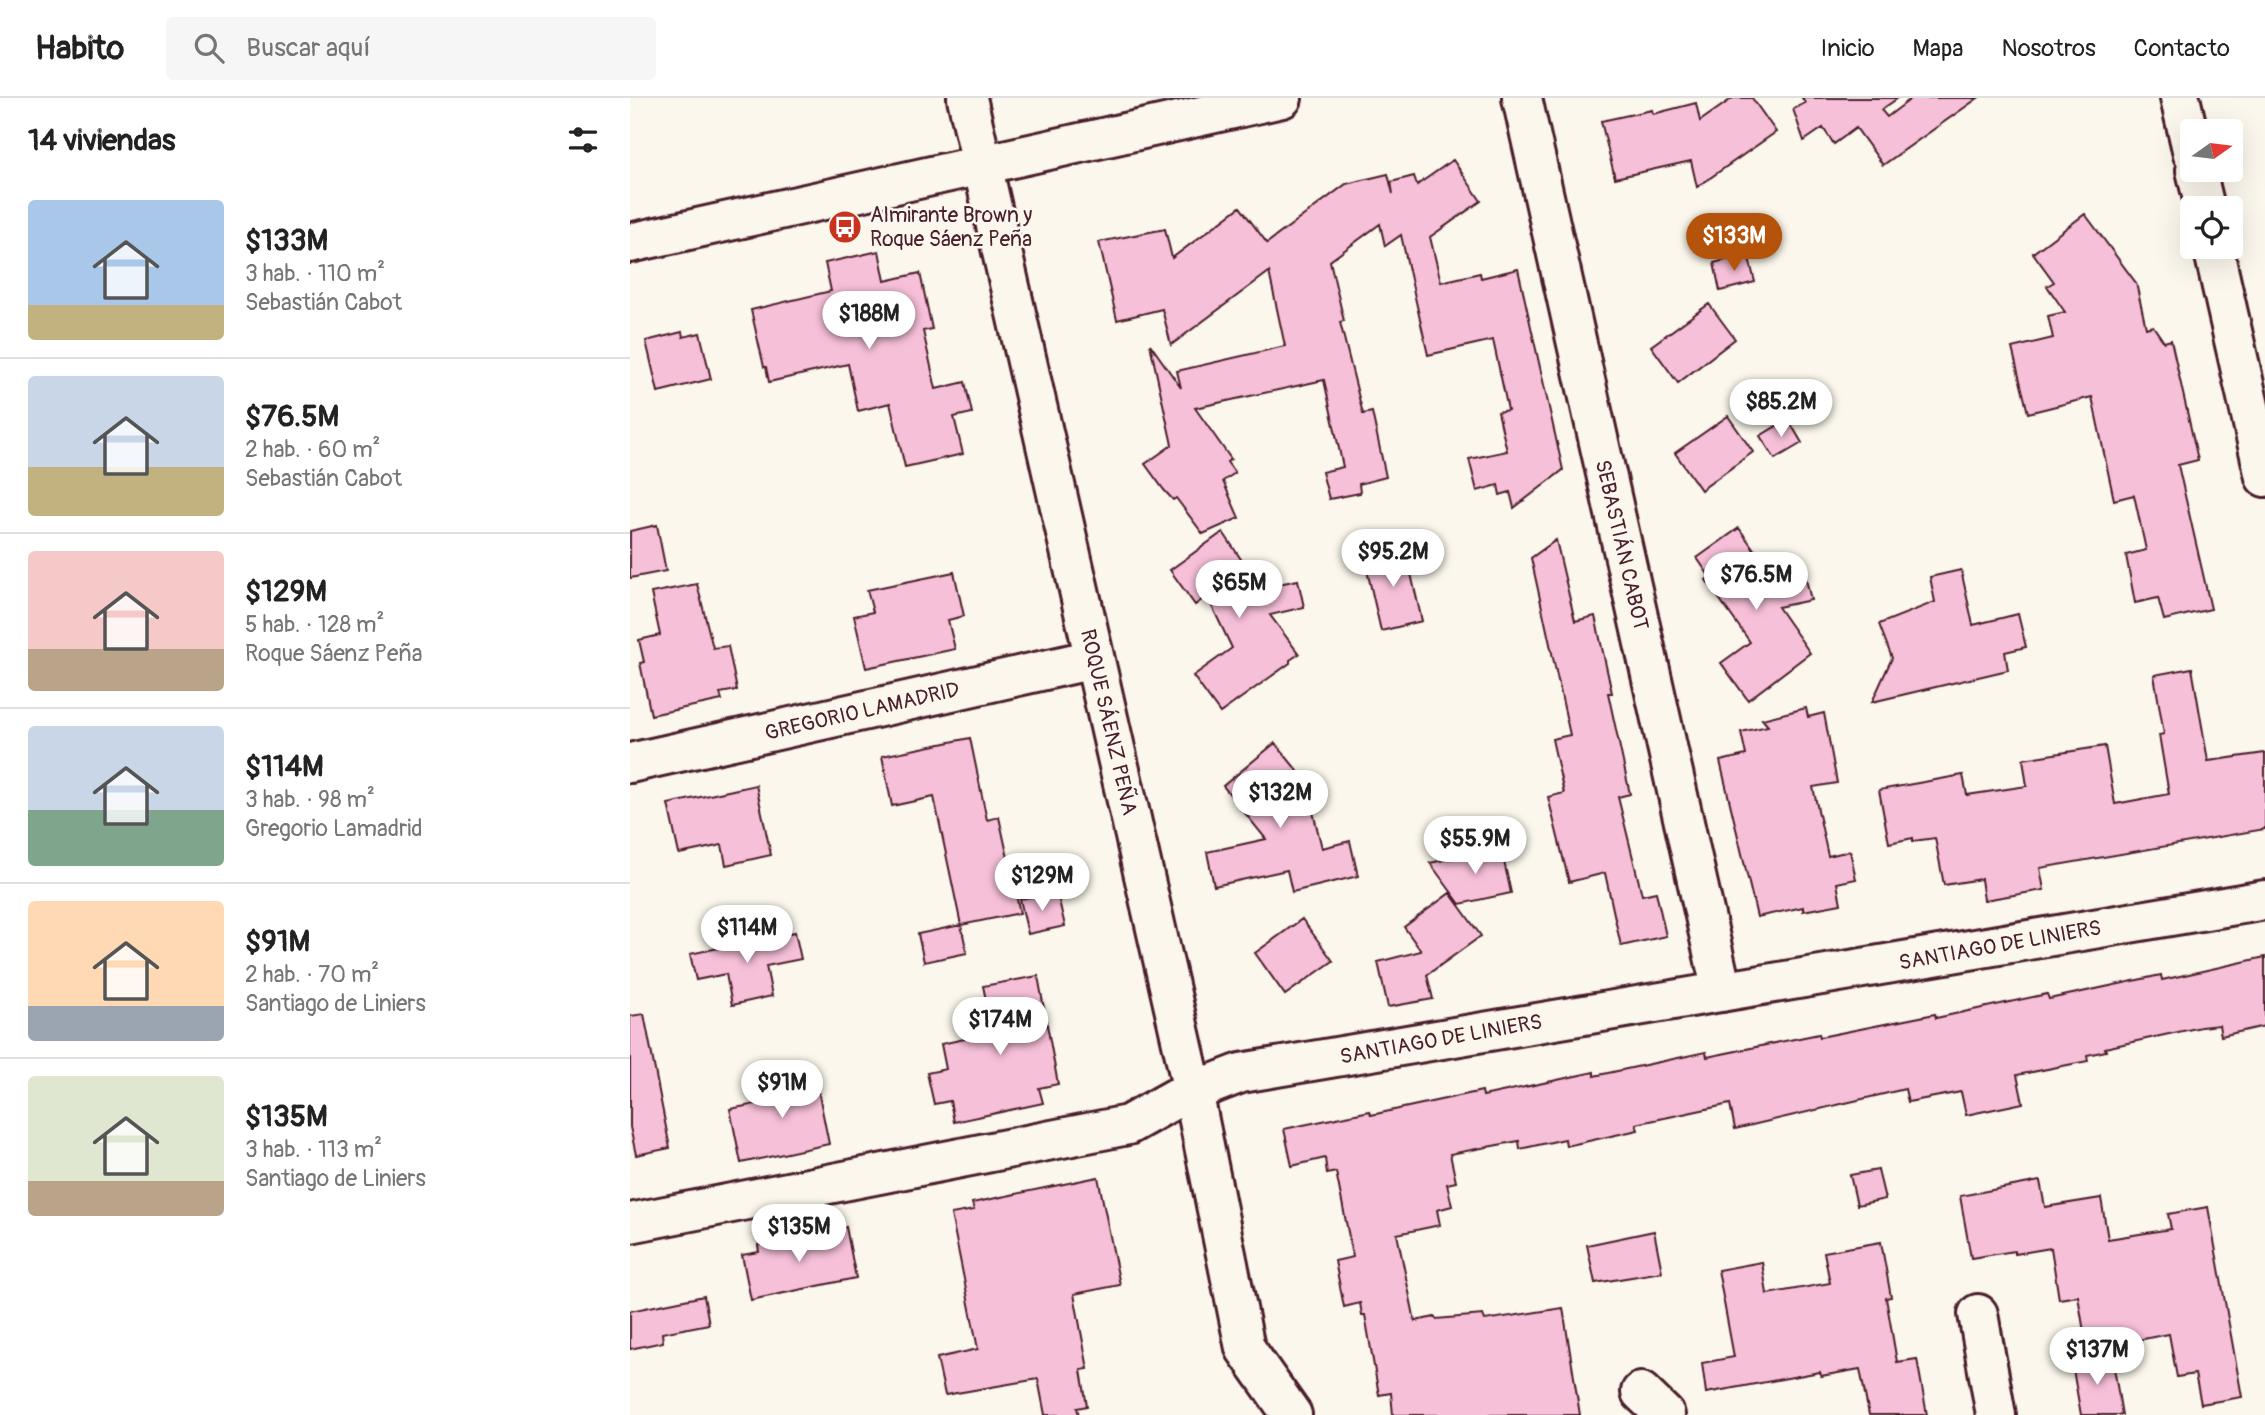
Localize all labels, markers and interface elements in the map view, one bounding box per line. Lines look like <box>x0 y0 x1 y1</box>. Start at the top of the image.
search box <box>166 17 656 80</box>
text: Habito <box>35 28 124 69</box>
icon: search <box>190 29 228 67</box>
text: Buscar aquí <box>246 32 371 64</box>
text: Inicio <box>1821 34 1875 63</box>
text: Mapa <box>1913 34 1964 63</box>
text: Nosotros <box>2002 34 2096 63</box>
text: Contacto <box>2134 34 2230 63</box>
north arrow <box>2180 119 2244 182</box>
map controls <box>2180 119 2243 259</box>
icon: filters <box>564 121 602 159</box>
text: 14 viviendas <box>28 122 175 159</box>
button: locate <box>2180 196 2243 259</box>
place label: Almirante Brown y Roque Sáenz Peña <box>870 202 1032 253</box>
bus stop icon: Almirante Brown y Roque Sáenz Peña <box>826 208 864 246</box>
pin: $133M <box>1685 214 1783 273</box>
text: $133M <box>1702 221 1766 250</box>
text: $133M <box>245 222 328 259</box>
icon: home <box>84 228 168 312</box>
text: 3 hab. · 110 m² <box>245 259 385 288</box>
text: Sebastián Cabot <box>245 288 402 317</box>
pin: $188M <box>820 292 918 351</box>
text: $188M <box>838 299 900 328</box>
pin: $85.2M <box>1724 380 1838 439</box>
text: $85.2M <box>1746 387 1816 416</box>
text: $76.5M <box>245 398 339 435</box>
icon: home <box>84 404 168 488</box>
text: 2 hab. · 60 m² <box>245 435 380 464</box>
street label: SEBASTIÁN CABOT <box>1589 457 1654 633</box>
text: Sebastián Cabot <box>245 464 402 493</box>
pin: $95.2M <box>1336 530 1450 589</box>
text: $95.2M <box>1357 537 1429 566</box>
pin: $76.5M <box>1699 552 1813 612</box>
pin: $65M <box>1198 560 1280 620</box>
text: $76.5M <box>1720 560 1792 589</box>
text: $65M <box>1212 568 1266 597</box>
text: $129M <box>245 573 327 610</box>
icon: home <box>84 579 168 663</box>
text: 5 hab. · 128 m² <box>245 610 384 639</box>
street label: ROQUE SÁENZ PEÑA <box>1074 626 1143 818</box>
text: Roque Sáenz Peña <box>245 639 422 668</box>
street label: GREGORIO LAMADRID <box>762 676 962 747</box>
text: $114M <box>245 748 324 785</box>
icon: home <box>84 754 168 838</box>
pin: $132M <box>1231 770 1329 830</box>
text: $132M <box>1248 778 1312 807</box>
text: 3 hab. · 98 m² <box>245 785 375 814</box>
text: Gregorio Lamadrid <box>245 814 423 843</box>
pin: $55.9M <box>1418 816 1532 876</box>
text: $55.9M <box>1440 824 1510 853</box>
pin: $129M <box>993 854 1091 913</box>
text: $129M <box>1011 861 1073 890</box>
pin: $114M <box>698 906 796 965</box>
text: $114M <box>717 913 777 942</box>
street label: SANTIAGO DE LINIERS <box>1897 914 2103 977</box>
text: $91M <box>245 923 310 960</box>
icon: home <box>84 929 168 1013</box>
text: 2 hab. · 70 m² <box>245 960 379 989</box>
text: Santiago de Liniers <box>245 989 426 1018</box>
pin: $174M <box>951 998 1049 1057</box>
text: $174M <box>968 1005 1032 1034</box>
street label: SANTIAGO DE LINIERS <box>1338 1008 1544 1071</box>
pin: $91M <box>741 1060 823 1120</box>
text: $91M <box>757 1068 807 1097</box>
text: $135M <box>245 1098 328 1135</box>
icon: home <box>84 1104 168 1188</box>
text: 3 hab. · 113 m² <box>245 1135 382 1164</box>
text: Santiago de Liniers <box>245 1164 426 1193</box>
pin: $135M <box>750 1204 848 1264</box>
text: $135M <box>767 1212 831 1241</box>
pin: $137M <box>2048 1328 2146 1387</box>
text: $137M <box>2065 1335 2129 1364</box>

